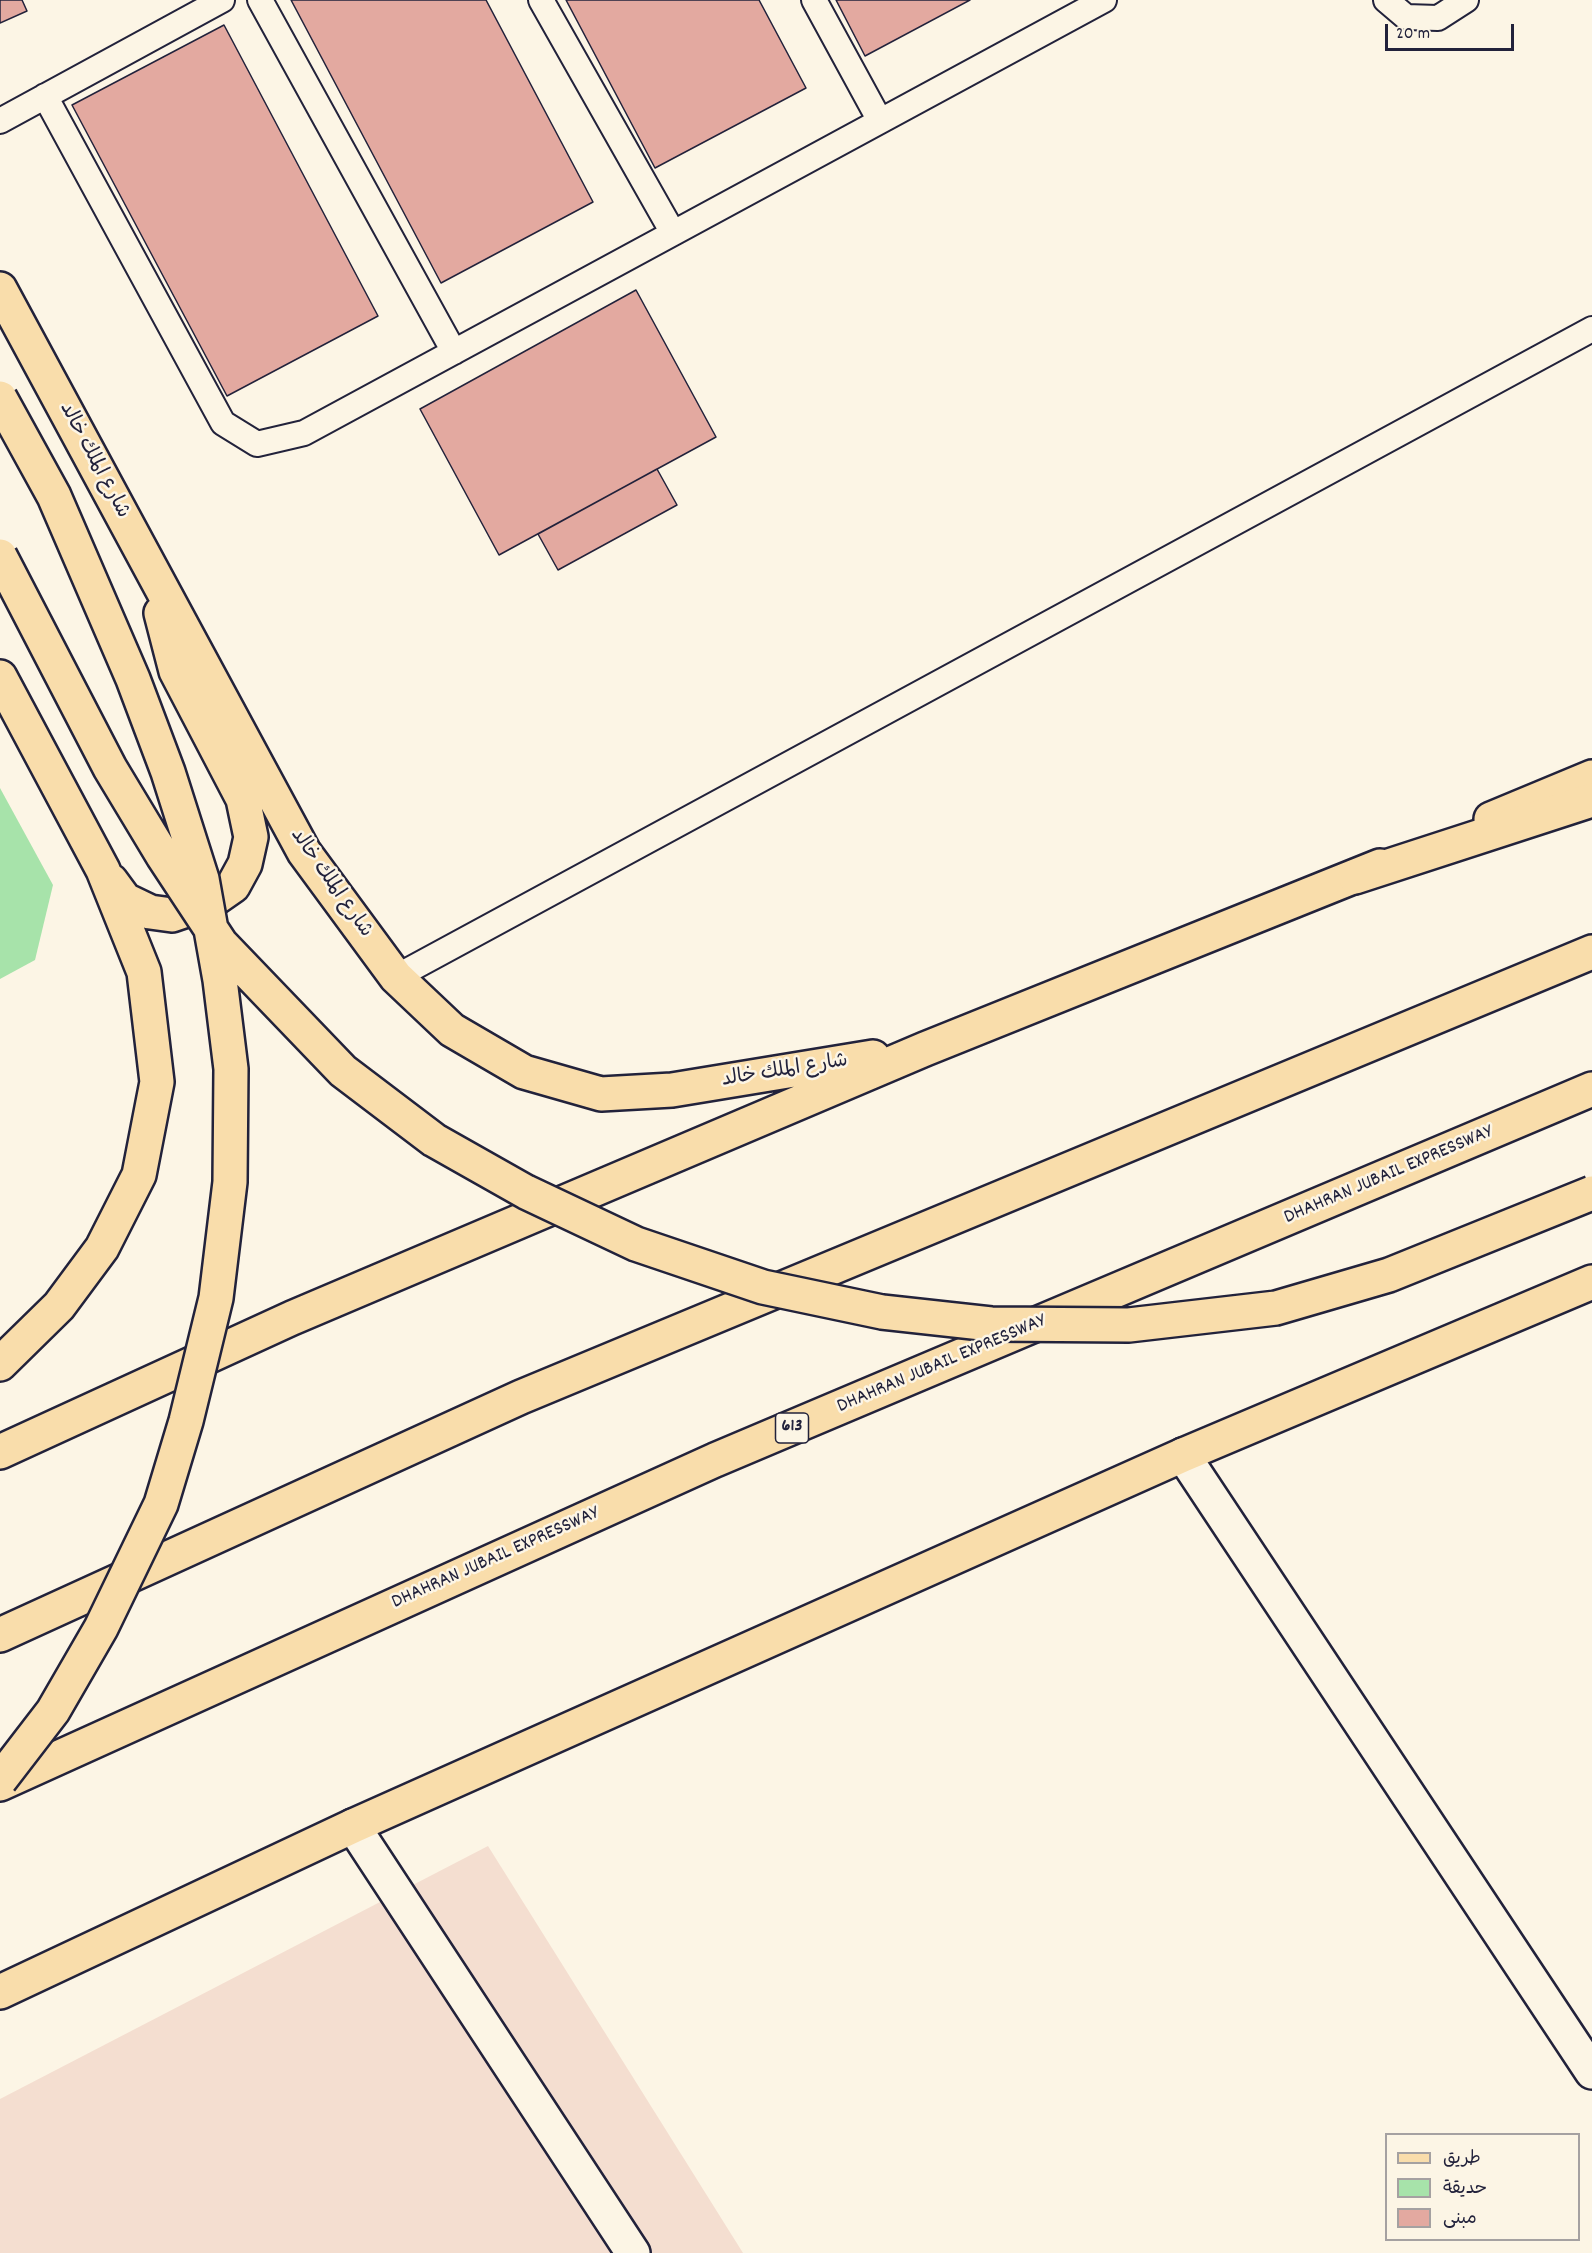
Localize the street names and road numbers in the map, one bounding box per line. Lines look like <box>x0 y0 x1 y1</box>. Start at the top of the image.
street label: شارع الملك خالد <box>52 399 134 523</box>
street label: شارع الملك خالد <box>284 825 376 943</box>
street label: شارع الملك خالد <box>720 1050 850 1094</box>
street label: DHAHRAN JUBAIL EXPRESSWAY <box>1281 1121 1497 1231</box>
street label: DHAHRAN JUBAIL EXPRESSWAY <box>834 1310 1050 1420</box>
road number: 613 <box>776 1413 808 1443</box>
street label: DHAHRAN JUBAIL EXPRESSWAY <box>389 1502 603 1616</box>

